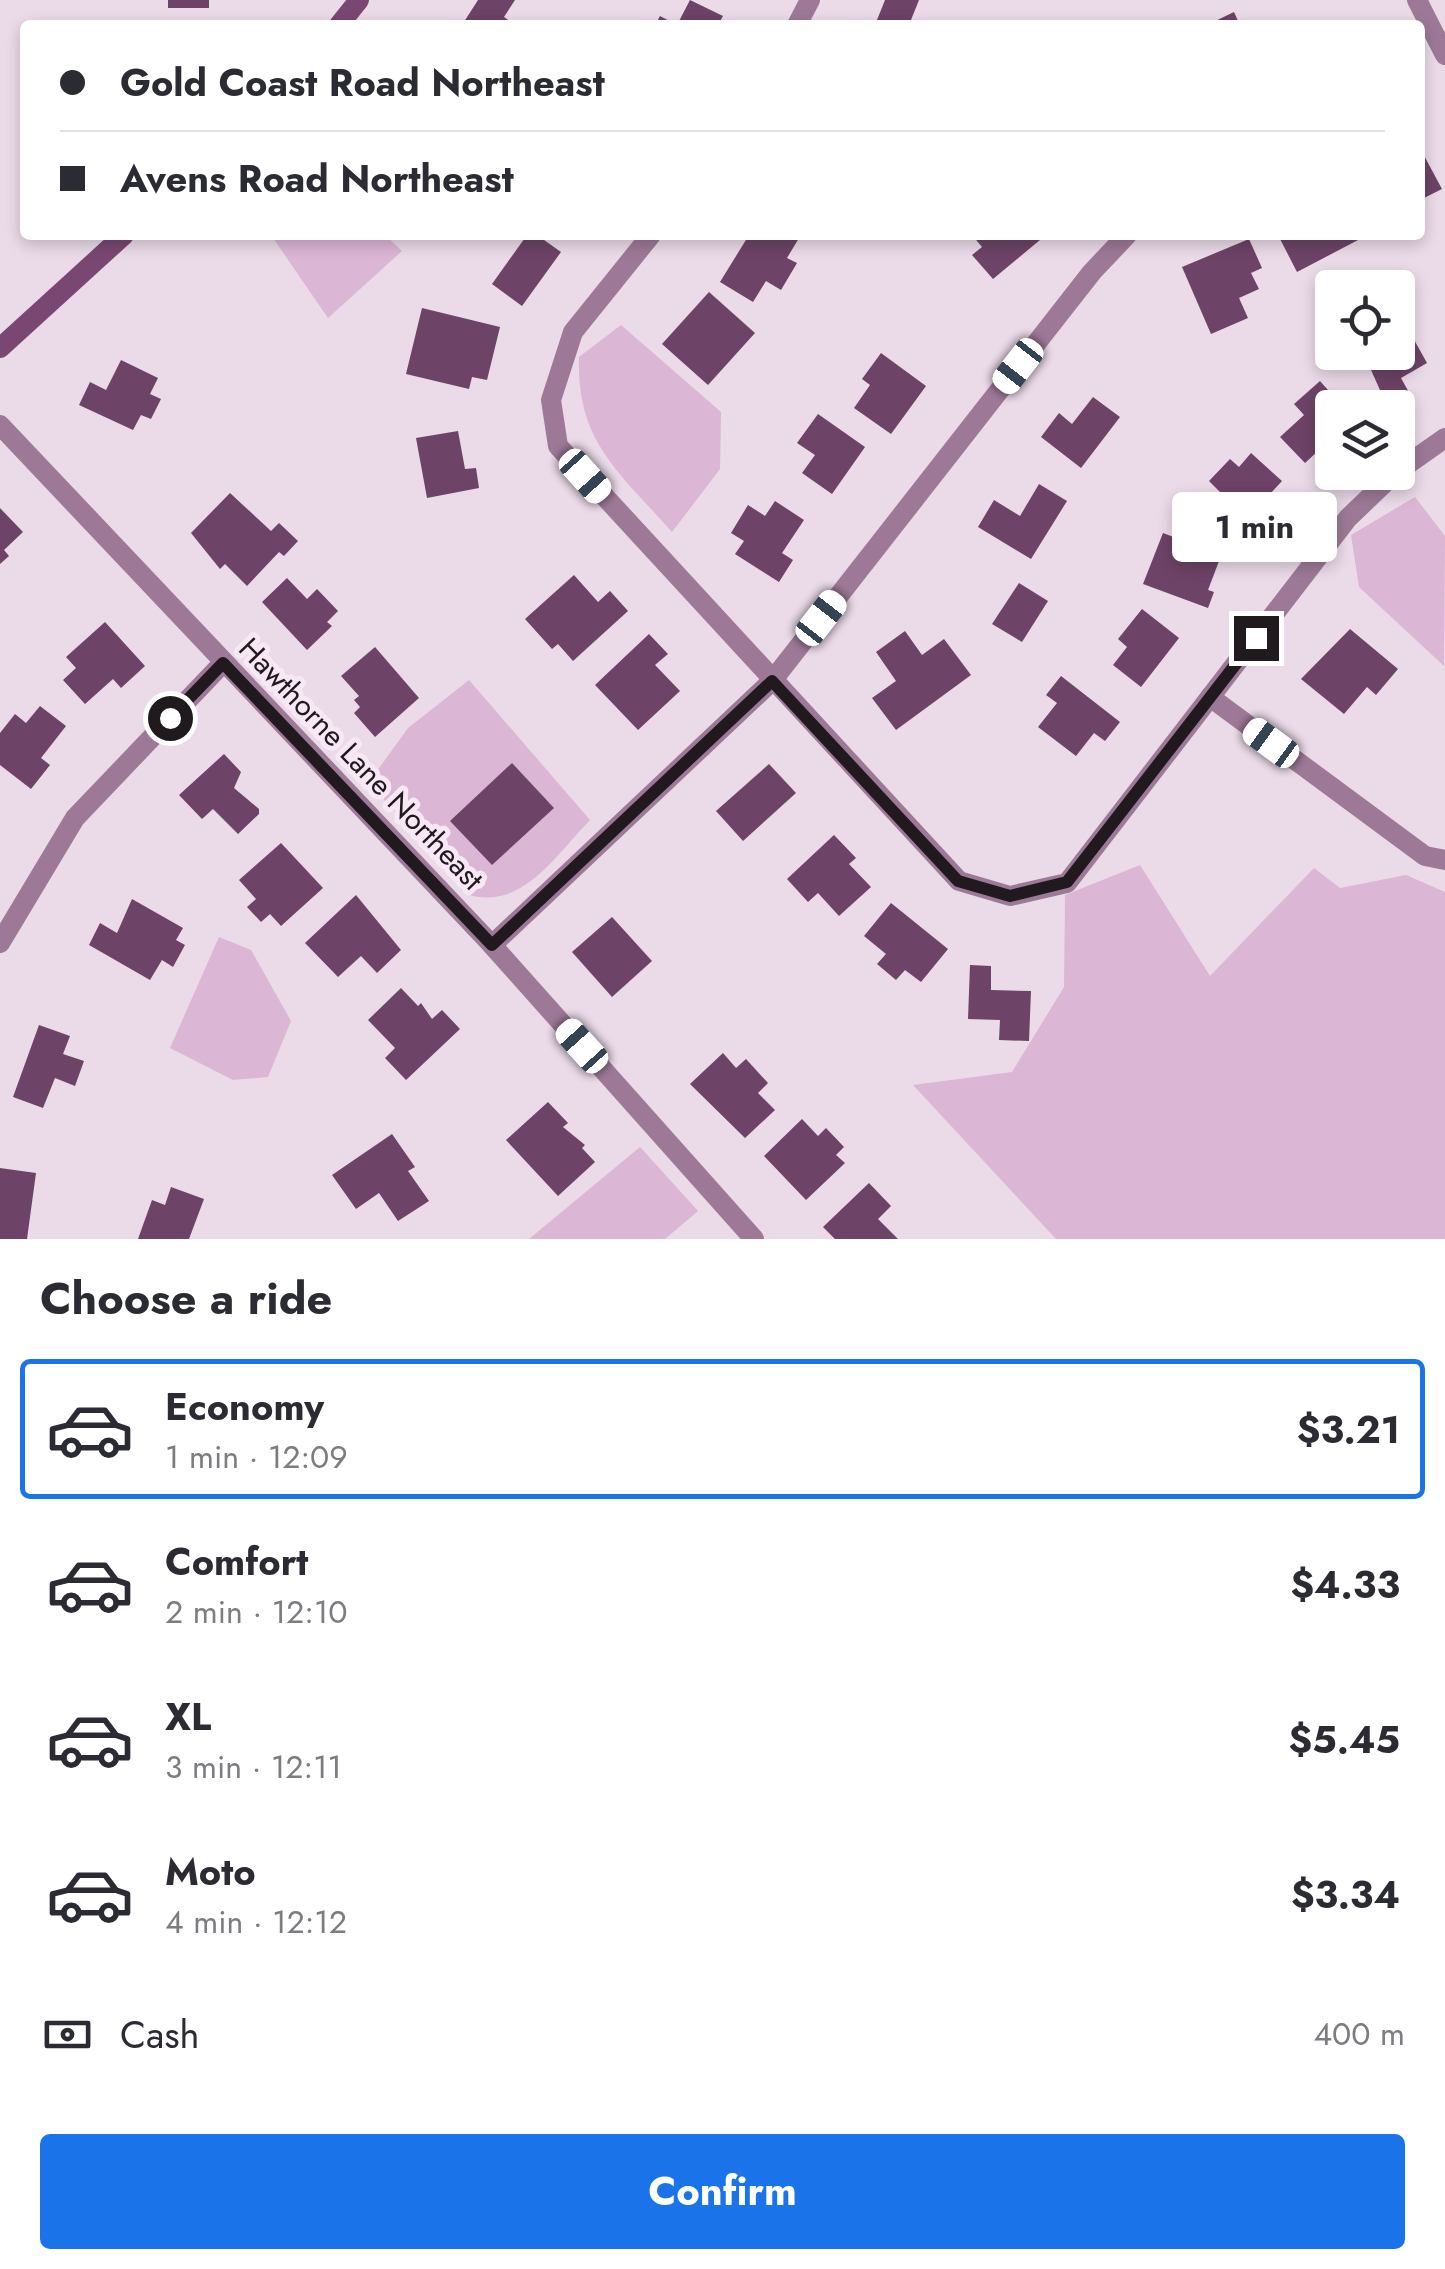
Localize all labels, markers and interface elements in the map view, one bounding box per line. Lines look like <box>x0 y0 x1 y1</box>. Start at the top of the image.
text: Gold Coast Road Northeast <box>120 55 605 110</box>
text: Avens Road Northeast <box>120 151 514 206</box>
map controls <box>1315 270 1415 490</box>
button: locate <box>1315 270 1415 370</box>
car <box>988 333 1048 399</box>
button: layers <box>1315 390 1415 490</box>
car <box>554 444 616 508</box>
callout: 1 min <box>1174 493 1338 563</box>
text: 1 min <box>1215 504 1294 550</box>
car <box>791 585 851 651</box>
route end <box>1234 616 1279 661</box>
street label: Hawthorne Lane Northeast <box>229 628 494 900</box>
route start <box>148 696 193 741</box>
car <box>1238 713 1304 773</box>
car <box>551 1014 613 1078</box>
text: Choose a ride <box>40 1266 332 1331</box>
text: Economy <box>165 1379 324 1434</box>
icon: car <box>45 1384 135 1474</box>
text: $3.21 <box>1297 1402 1400 1457</box>
text: 1 min · 12:09 <box>165 1434 348 1480</box>
text: Comfort <box>165 1534 308 1589</box>
icon: car <box>45 1539 135 1629</box>
text: $4.33 <box>1290 1557 1400 1612</box>
text: 2 min · 12:10 <box>165 1589 348 1635</box>
text: XL <box>165 1689 211 1744</box>
icon: car <box>45 1694 135 1784</box>
text: $5.45 <box>1289 1712 1400 1767</box>
text: 3 min · 12:11 <box>165 1744 342 1790</box>
text: Moto <box>165 1844 256 1899</box>
icon: car <box>45 1849 135 1939</box>
text: $3.34 <box>1291 1867 1400 1922</box>
text: 4 min · 12:12 <box>165 1899 347 1945</box>
icon: cash <box>40 2007 95 2062</box>
text: Cash <box>120 2007 200 2062</box>
text: 400 m <box>1313 2011 1405 2057</box>
button: Confirm <box>40 2134 1405 2249</box>

